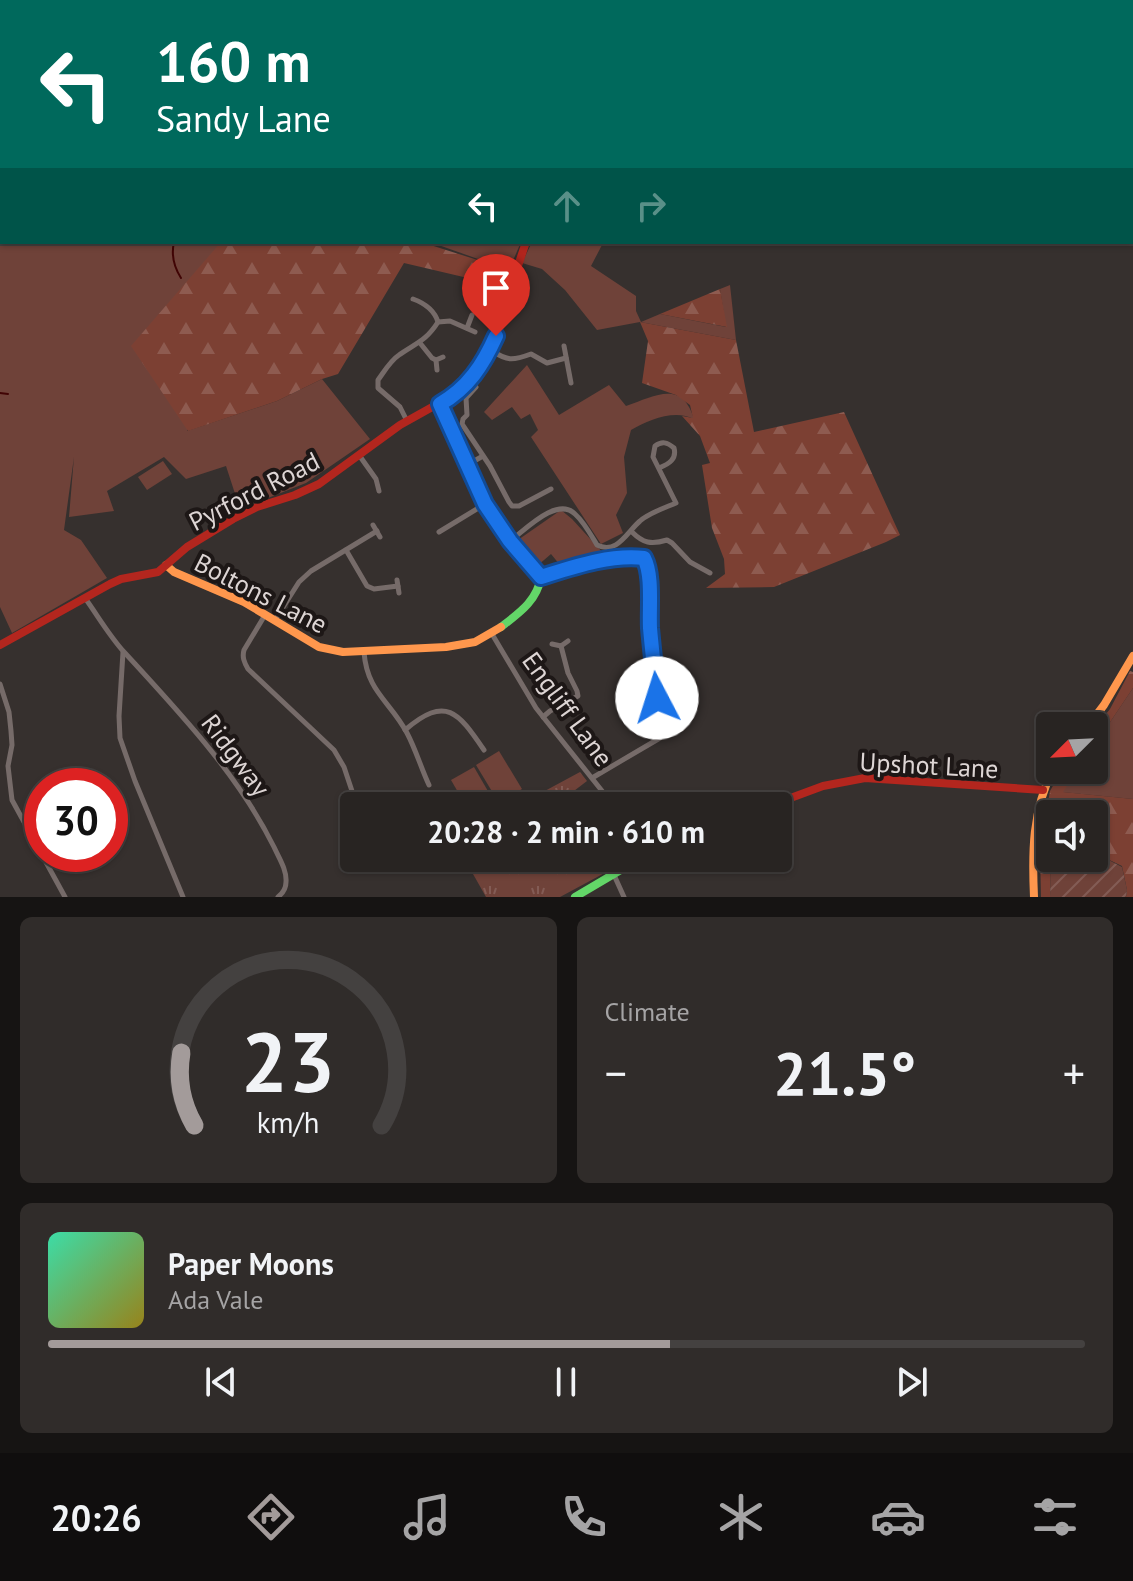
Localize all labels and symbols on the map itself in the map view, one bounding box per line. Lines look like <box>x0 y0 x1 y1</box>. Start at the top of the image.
pin <box>462 254 530 336</box>
street label: Pyrford Road <box>183 444 325 538</box>
street label: Boltons Lane <box>189 545 333 641</box>
street label: Engliff Lane <box>515 645 621 773</box>
position arrow <box>615 656 699 740</box>
street label: Ridgway <box>194 707 278 803</box>
north arrow <box>1036 712 1108 784</box>
street label: Upshot Lane <box>859 745 999 785</box>
speed limit sign: 30 <box>24 768 128 872</box>

